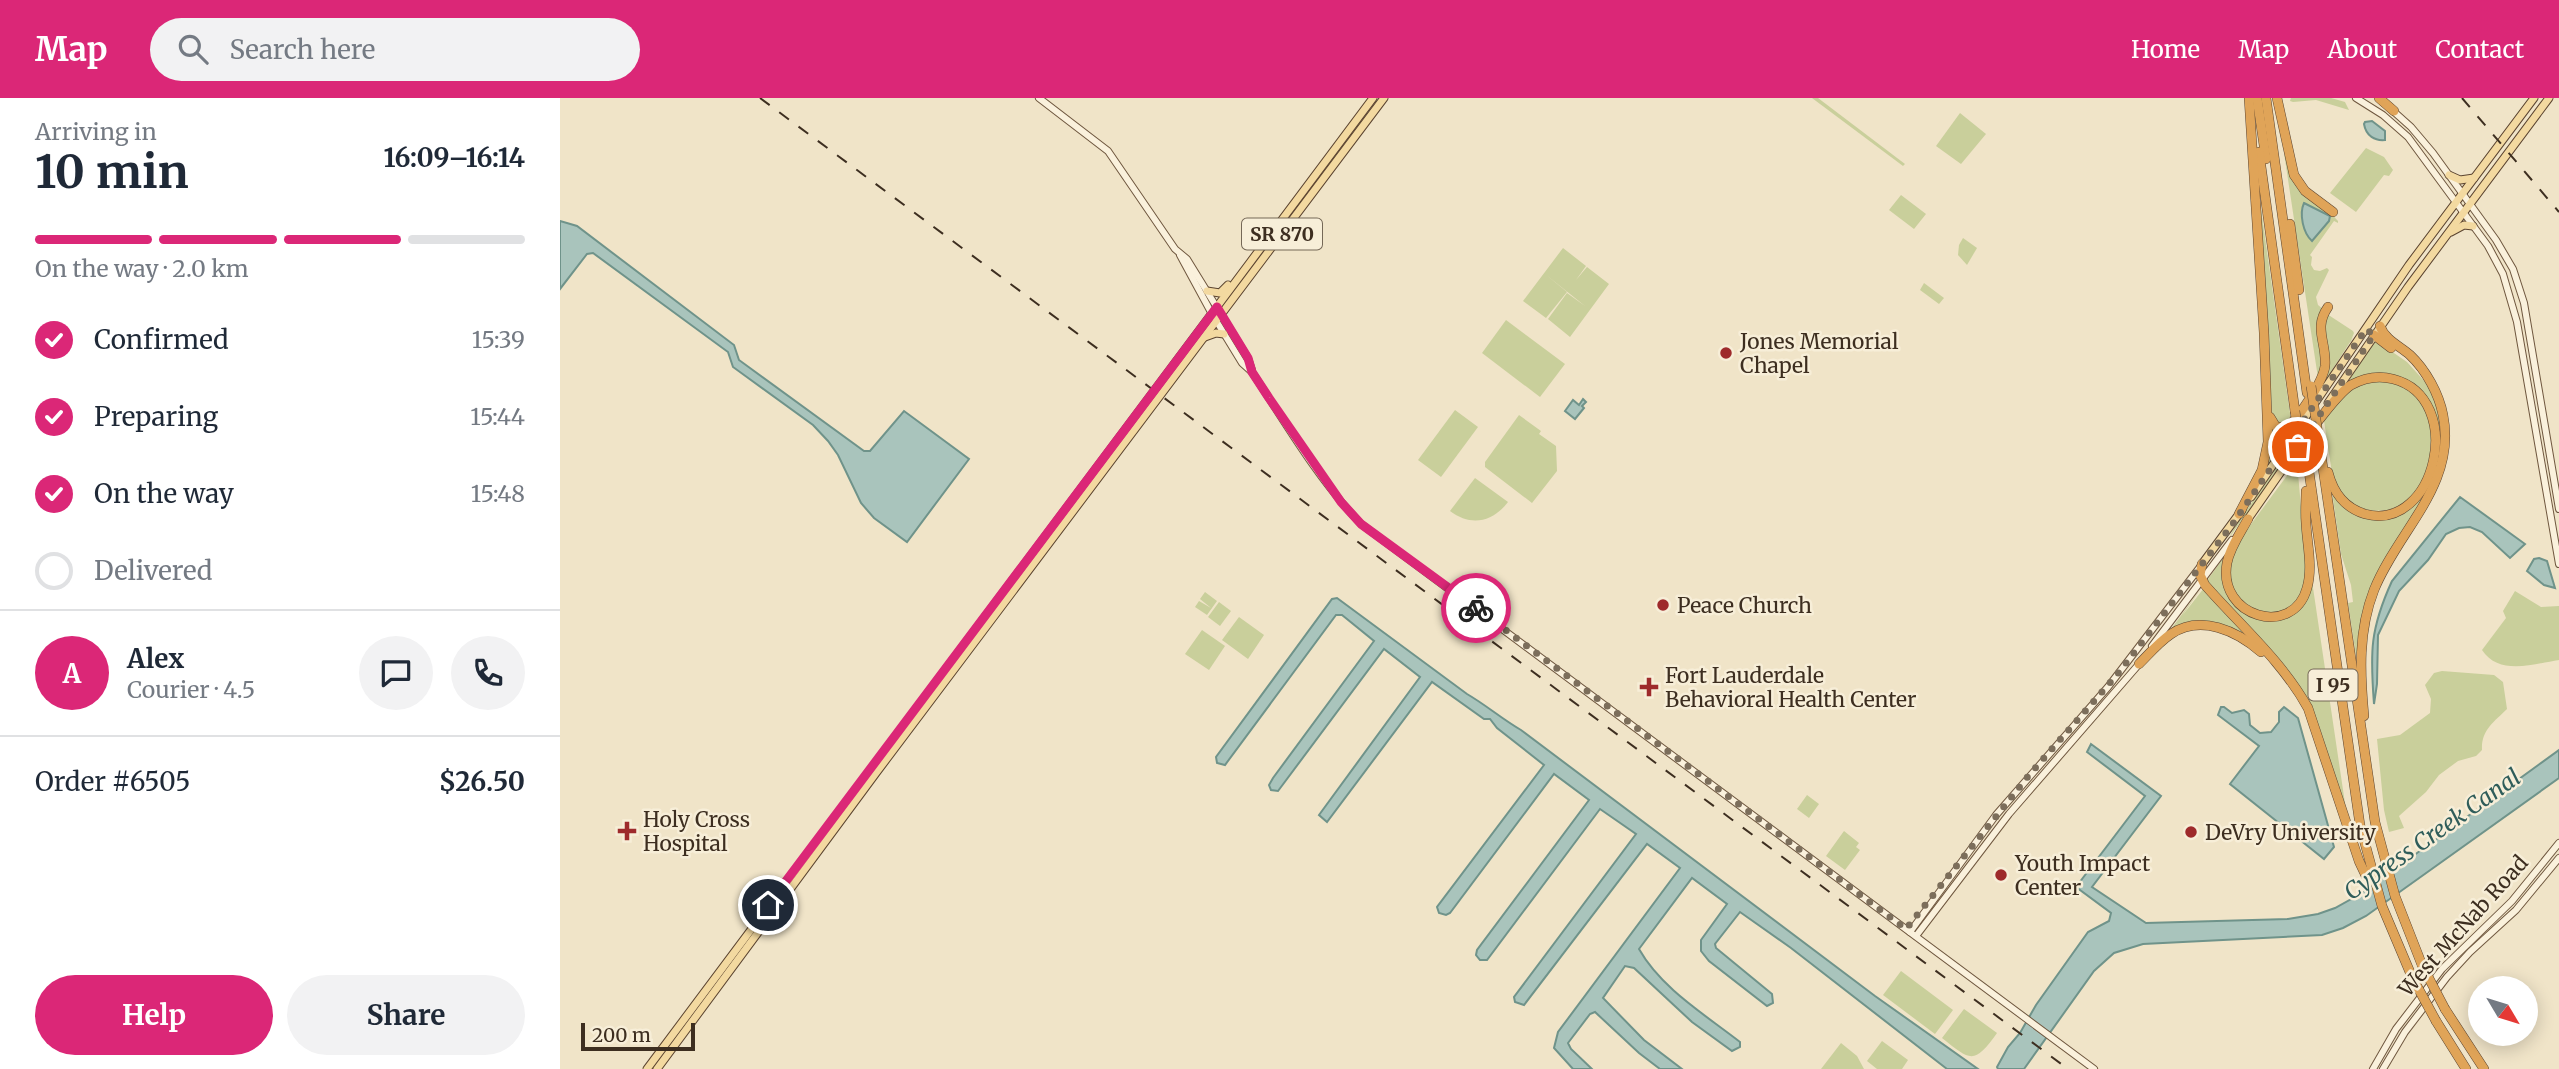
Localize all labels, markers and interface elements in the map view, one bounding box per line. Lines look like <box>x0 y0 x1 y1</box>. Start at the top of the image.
search box <box>150 18 640 81</box>
text: Map <box>35 29 108 70</box>
icon: search <box>174 30 212 68</box>
text: Search here <box>230 33 375 66</box>
text: Home <box>2131 34 2200 65</box>
text: Map <box>2238 34 2289 65</box>
text: About <box>2327 34 2397 65</box>
text: Contact <box>2435 34 2524 65</box>
text: Arriving in <box>35 117 157 146</box>
text: 16:09–16:14 <box>384 141 525 174</box>
text: 10 min <box>35 143 189 201</box>
road number: SR 870 <box>1242 218 1322 250</box>
text: On the way · 2.0 km <box>35 254 249 283</box>
icon: check <box>35 321 73 359</box>
text: Confirmed <box>94 323 229 356</box>
text: 15:39 <box>472 325 525 354</box>
place label: Jones Memorial Chapel <box>1739 328 1899 379</box>
marker: Jones Memorial Chapel <box>1718 345 1734 361</box>
icon: check <box>35 398 73 436</box>
text: Preparing <box>94 400 218 433</box>
text: 15:44 <box>470 402 525 431</box>
pin <box>2268 417 2328 477</box>
icon: bag <box>2279 428 2317 466</box>
icon: check <box>35 475 73 513</box>
text: On the way <box>94 477 234 510</box>
text: 15:48 <box>471 479 525 508</box>
text: Delivered <box>94 554 213 587</box>
courier <box>1441 573 1511 643</box>
icon: bike <box>1457 589 1495 627</box>
place label: Peace Church <box>1677 592 1812 619</box>
marker: Peace Church <box>1655 597 1671 613</box>
button: chat <box>359 636 433 710</box>
button: phone <box>451 636 525 710</box>
text: Alex <box>127 642 184 675</box>
text: A <box>63 657 81 690</box>
place label: Fort Lauderdale Behavioral Health Center <box>1665 662 1916 713</box>
road number: I 95 <box>2308 670 2358 700</box>
text: Courier · 4.5 <box>127 675 255 704</box>
marker: Fort Lauderdale Behavioral Health Center <box>1639 677 1659 697</box>
water label: Cypress Creek Canal <box>2338 762 2526 906</box>
text: Order #6505 <box>35 765 190 798</box>
text: $26.50 <box>439 765 525 798</box>
place label: Holy Cross Hospital <box>643 806 750 857</box>
place label: DeVry University <box>2205 819 2377 846</box>
marker: Holy Cross Hospital <box>617 821 637 841</box>
marker: DeVry University <box>2183 824 2199 840</box>
street label: West McNab Road <box>2392 849 2534 1003</box>
place label: Youth Impact Center <box>2014 850 2150 901</box>
marker: Youth Impact Center <box>1993 867 2009 883</box>
pin <box>738 875 798 935</box>
icon: home <box>749 886 787 924</box>
button: Help <box>35 975 273 1055</box>
button: Share <box>287 975 525 1055</box>
north arrow <box>2468 976 2538 1046</box>
map controls <box>2468 976 2538 1046</box>
scale bar <box>581 1020 695 1052</box>
text: 200 m <box>592 1023 651 1047</box>

